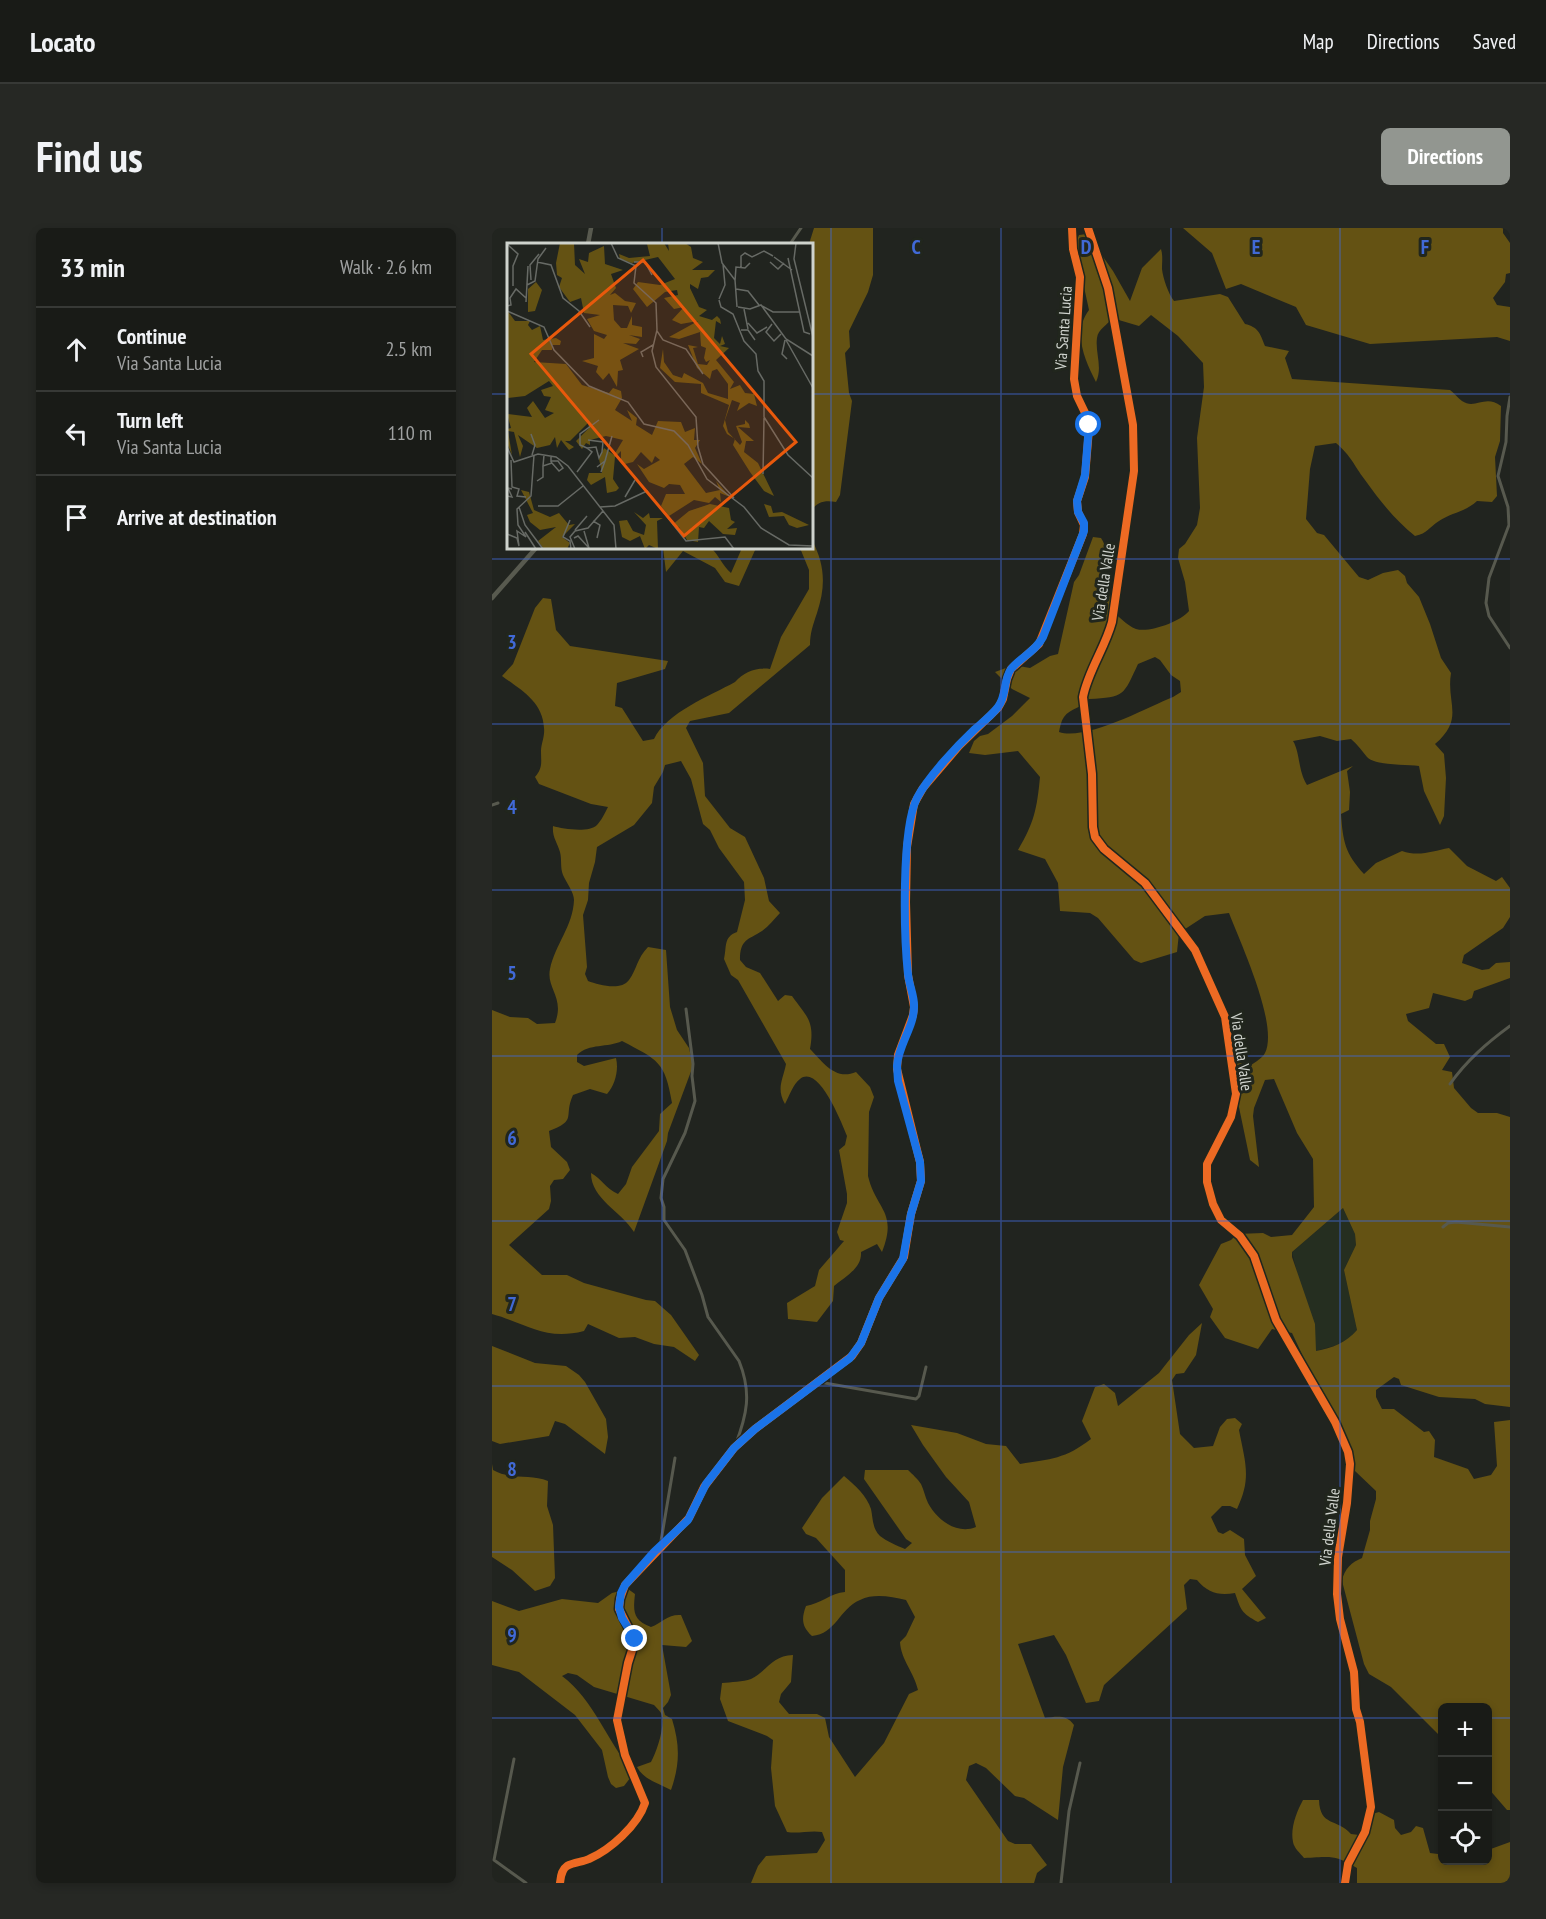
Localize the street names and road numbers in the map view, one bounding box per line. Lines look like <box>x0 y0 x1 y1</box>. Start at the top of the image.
street label: Via Santa Lucia <box>1050 285 1076 372</box>
street label: Via della Valle <box>1087 542 1119 623</box>
street label: Via della Valle <box>1227 1011 1257 1092</box>
street label: Via della Valle <box>1314 1487 1344 1568</box>

